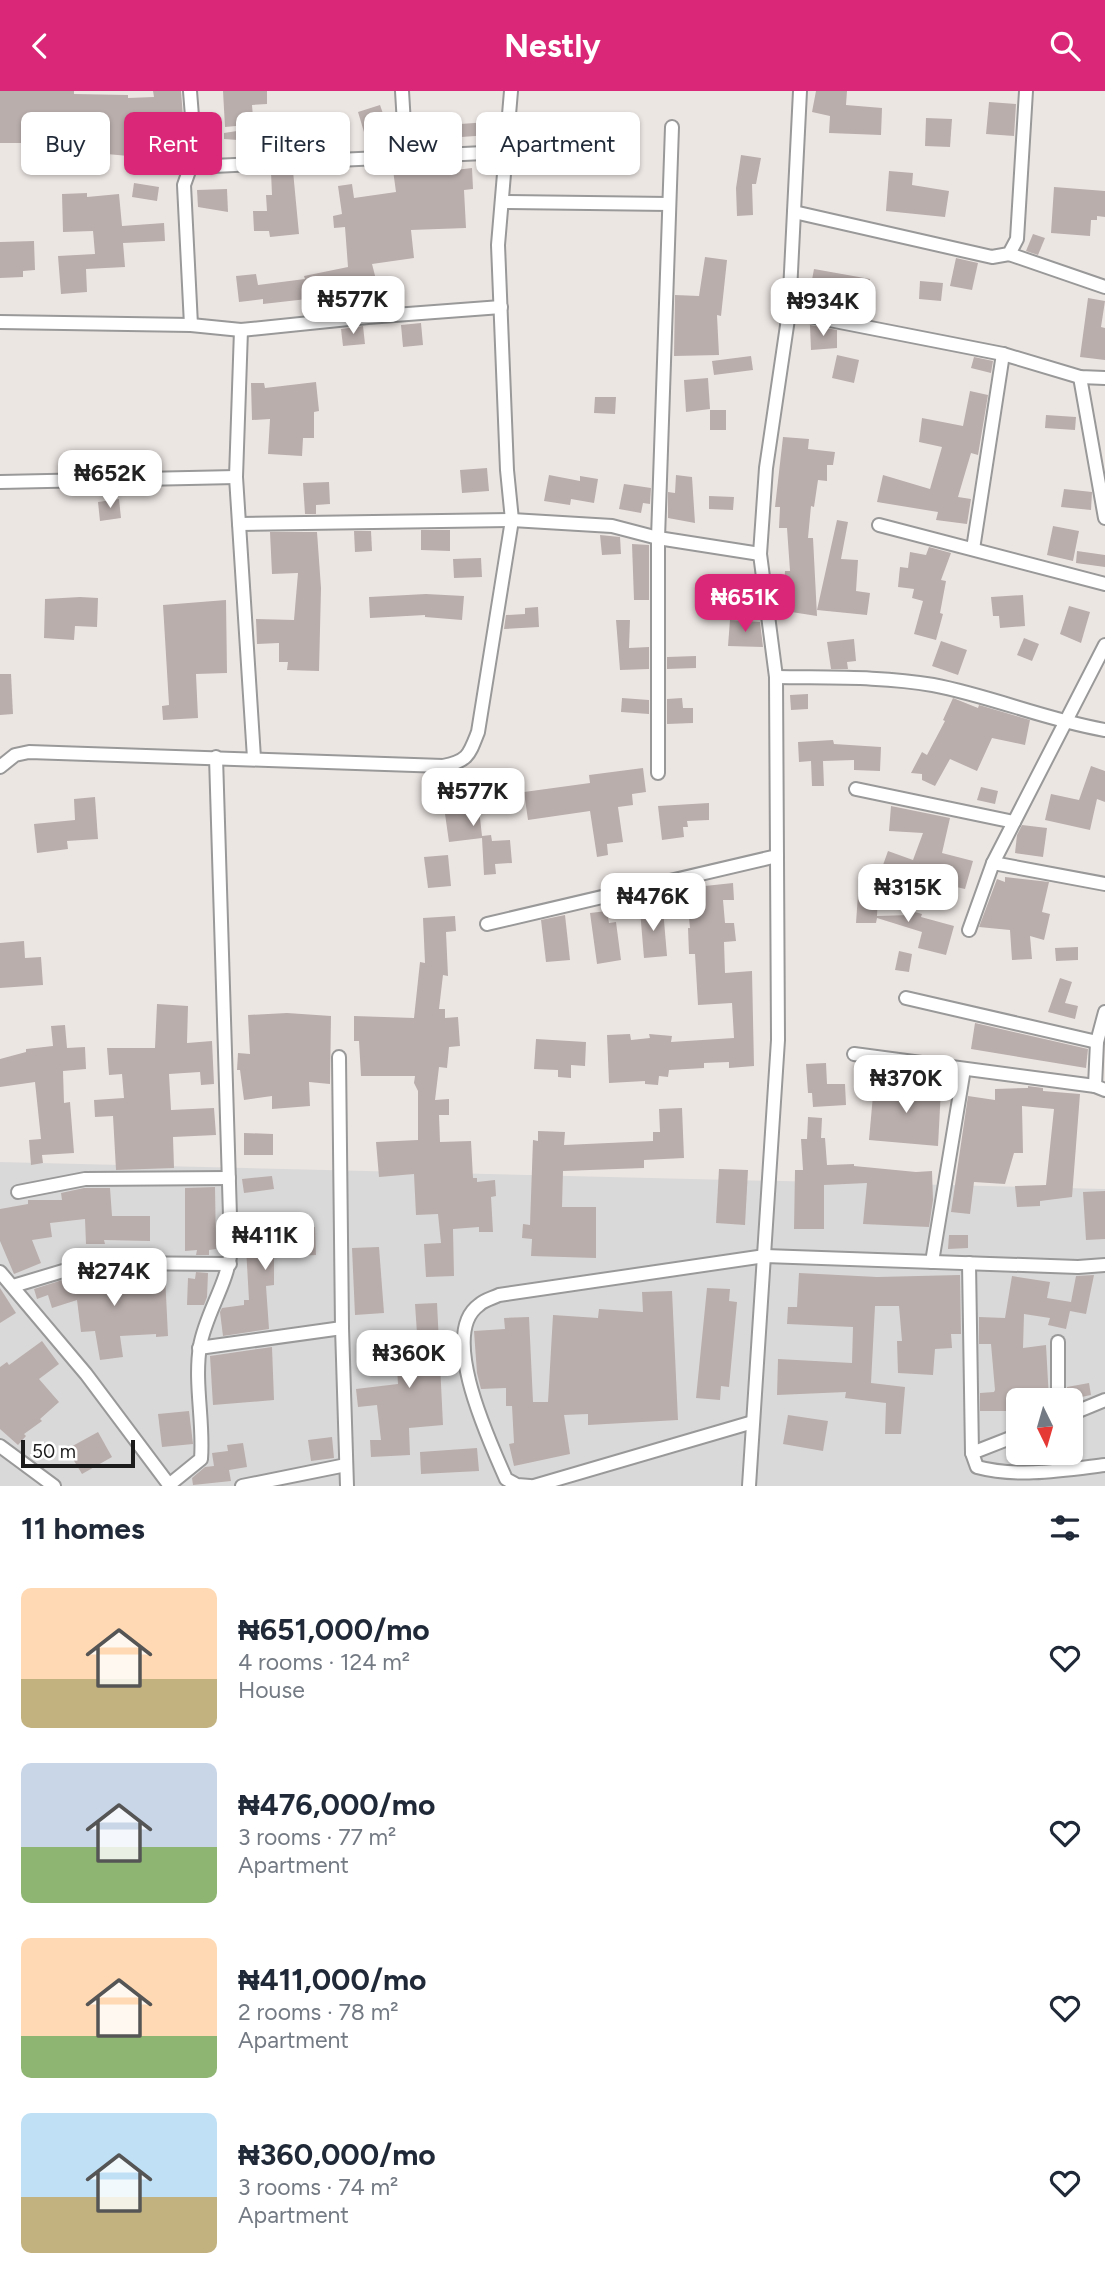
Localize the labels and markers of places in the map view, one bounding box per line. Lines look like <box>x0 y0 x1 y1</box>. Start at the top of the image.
pin: ₦577K <box>304 277 402 336</box>
pin: ₦934K <box>774 279 872 338</box>
pin: ₦652K <box>61 451 159 510</box>
pin: ₦651K <box>696 575 794 634</box>
pin: ₦577K <box>424 769 522 828</box>
pin: ₦315K <box>859 865 957 924</box>
pin: ₦476K <box>604 873 702 933</box>
pin: ₦370K <box>857 1055 955 1115</box>
pin: ₦411K <box>216 1213 314 1272</box>
pin: ₦274K <box>65 1249 163 1308</box>
pin: ₦360K <box>360 1331 458 1390</box>

